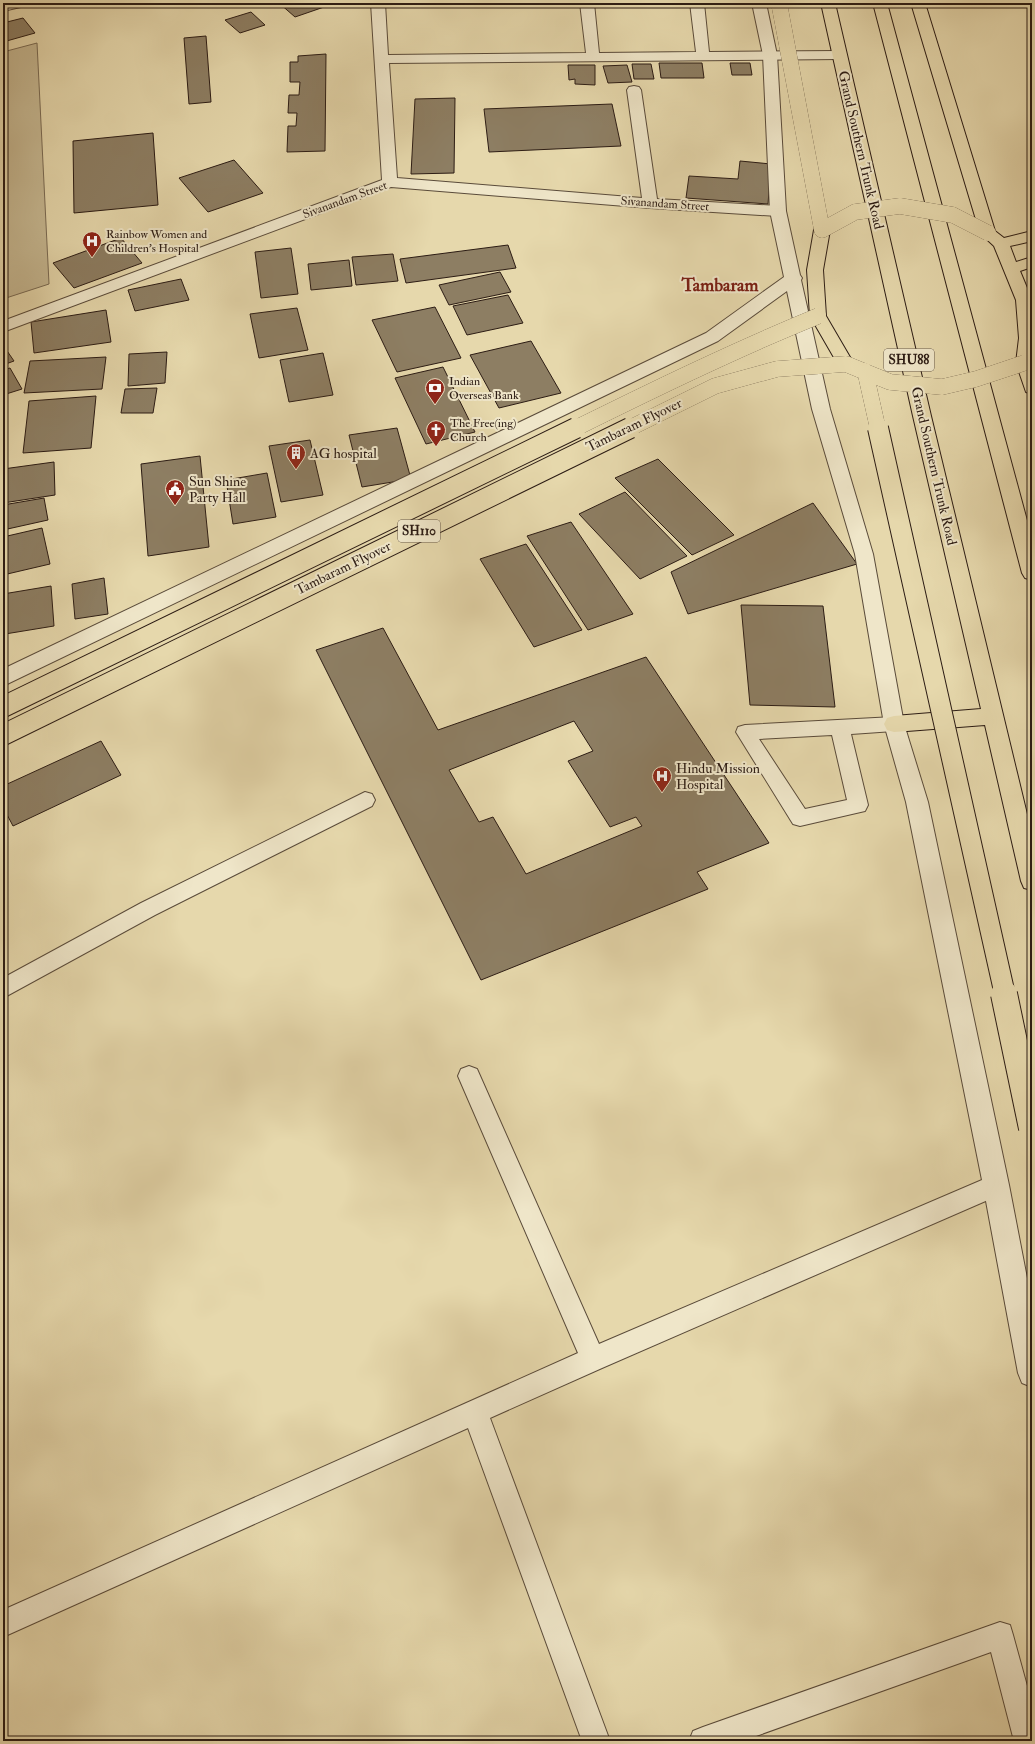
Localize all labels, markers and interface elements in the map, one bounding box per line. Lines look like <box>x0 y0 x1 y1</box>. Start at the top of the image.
street label: Grand Southern Trunk Road <box>834 69 888 231</box>
street label: Sivanandam Street <box>301 178 389 222</box>
street label: Sivanandam Street <box>620 193 710 215</box>
place label: Rainbow Women and Children's Hospital <box>106 227 207 256</box>
hospital icon: Rainbow Women and Children's Hospital <box>81 230 103 258</box>
district label: Tambaram <box>681 274 759 297</box>
road number: SHU88 <box>884 349 934 371</box>
place label: Indian Overseas Bank <box>449 374 519 403</box>
bank icon: Indian Overseas Bank <box>424 377 446 405</box>
street label: Grand Southern Trunk Road <box>907 385 961 547</box>
street label: Tambaram Flyover <box>583 394 686 457</box>
place label: The Free(ing) Church <box>450 416 516 445</box>
church icon: The Free(ing) Church <box>425 419 447 447</box>
building icon: AG hospital <box>285 442 307 470</box>
place label: AG hospital <box>309 445 377 463</box>
place label: Sun Shine Party Hall <box>189 473 246 507</box>
public building icon: Sun Shine Party Hall <box>164 478 186 506</box>
road number: SH110 <box>398 520 440 542</box>
street label: Tambaram Flyover <box>292 537 395 600</box>
place label: Hindu Mission Hospital <box>676 760 760 794</box>
hospital icon: Hindu Mission Hospital <box>651 765 673 793</box>

